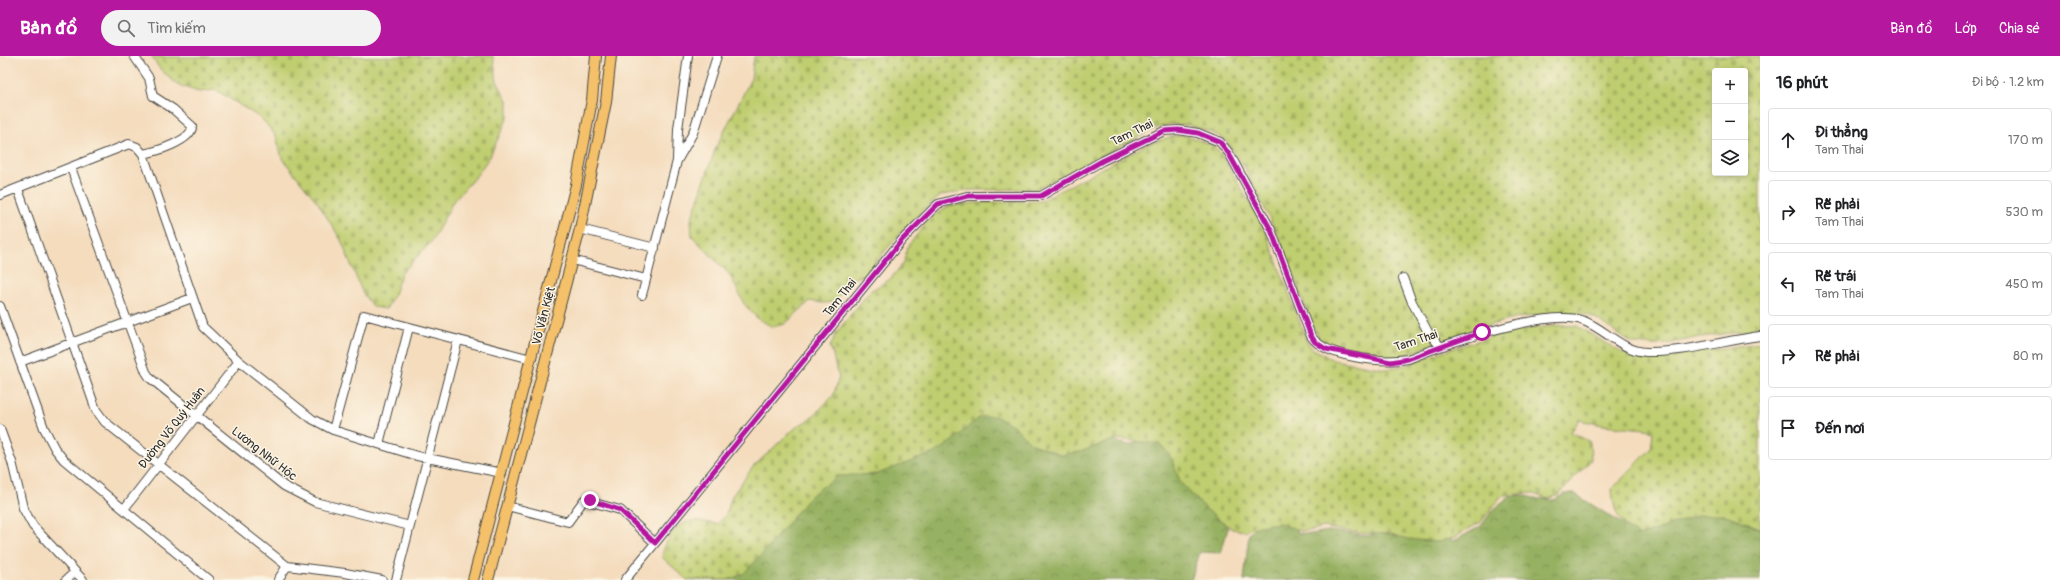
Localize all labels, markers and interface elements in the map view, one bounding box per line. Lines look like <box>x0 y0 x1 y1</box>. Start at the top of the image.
search box <box>101 10 381 46</box>
text: Bản đồ <box>20 16 77 40</box>
icon: search <box>115 17 137 39</box>
text: Tìm kiếm <box>147 19 206 38</box>
text: Bản đồ <box>1890 20 1932 37</box>
text: Lớp <box>1954 20 1977 37</box>
text: Chia sẻ <box>1999 20 2040 37</box>
map controls <box>1712 68 1748 176</box>
button: + <box>1712 68 1748 104</box>
text: 16 phút <box>1776 72 1828 93</box>
text: Đi bộ · 1.2 km <box>1972 74 2044 90</box>
button: − <box>1712 104 1748 140</box>
street label: Tam Thai <box>1109 116 1155 150</box>
text: Đi thẳng <box>1815 123 1868 142</box>
icon: ahead <box>1777 129 1799 151</box>
text: 170 m <box>2008 132 2043 148</box>
button: layers <box>1712 140 1748 176</box>
text: Tam Thai <box>1815 142 1864 158</box>
text: Rẽ phải <box>1815 195 1859 214</box>
icon: right <box>1777 201 1799 223</box>
text: 530 m <box>2005 204 2043 220</box>
text: Tam Thai <box>1815 214 1864 230</box>
text: Rẽ trái <box>1815 267 1856 286</box>
icon: left <box>1777 273 1799 295</box>
street label: Tam Thai <box>820 276 860 320</box>
text: 450 m <box>2005 276 2043 292</box>
street label: Võ Văn Kiệt <box>529 285 559 347</box>
text: Tam Thai <box>1815 286 1864 302</box>
route start <box>1473 323 1491 341</box>
street label: Tam Thai <box>1392 327 1440 355</box>
icon: right <box>1777 345 1799 367</box>
text: Rẽ phải <box>1815 347 1859 366</box>
text: 80 m <box>2013 348 2043 364</box>
street label: Đường Võ Quý Huân <box>135 384 209 472</box>
icon: arrive <box>1777 417 1799 439</box>
text: Đến nơi <box>1815 419 1864 438</box>
street label: Lương Nhữ Hộc <box>228 424 300 484</box>
route end <box>581 491 599 509</box>

